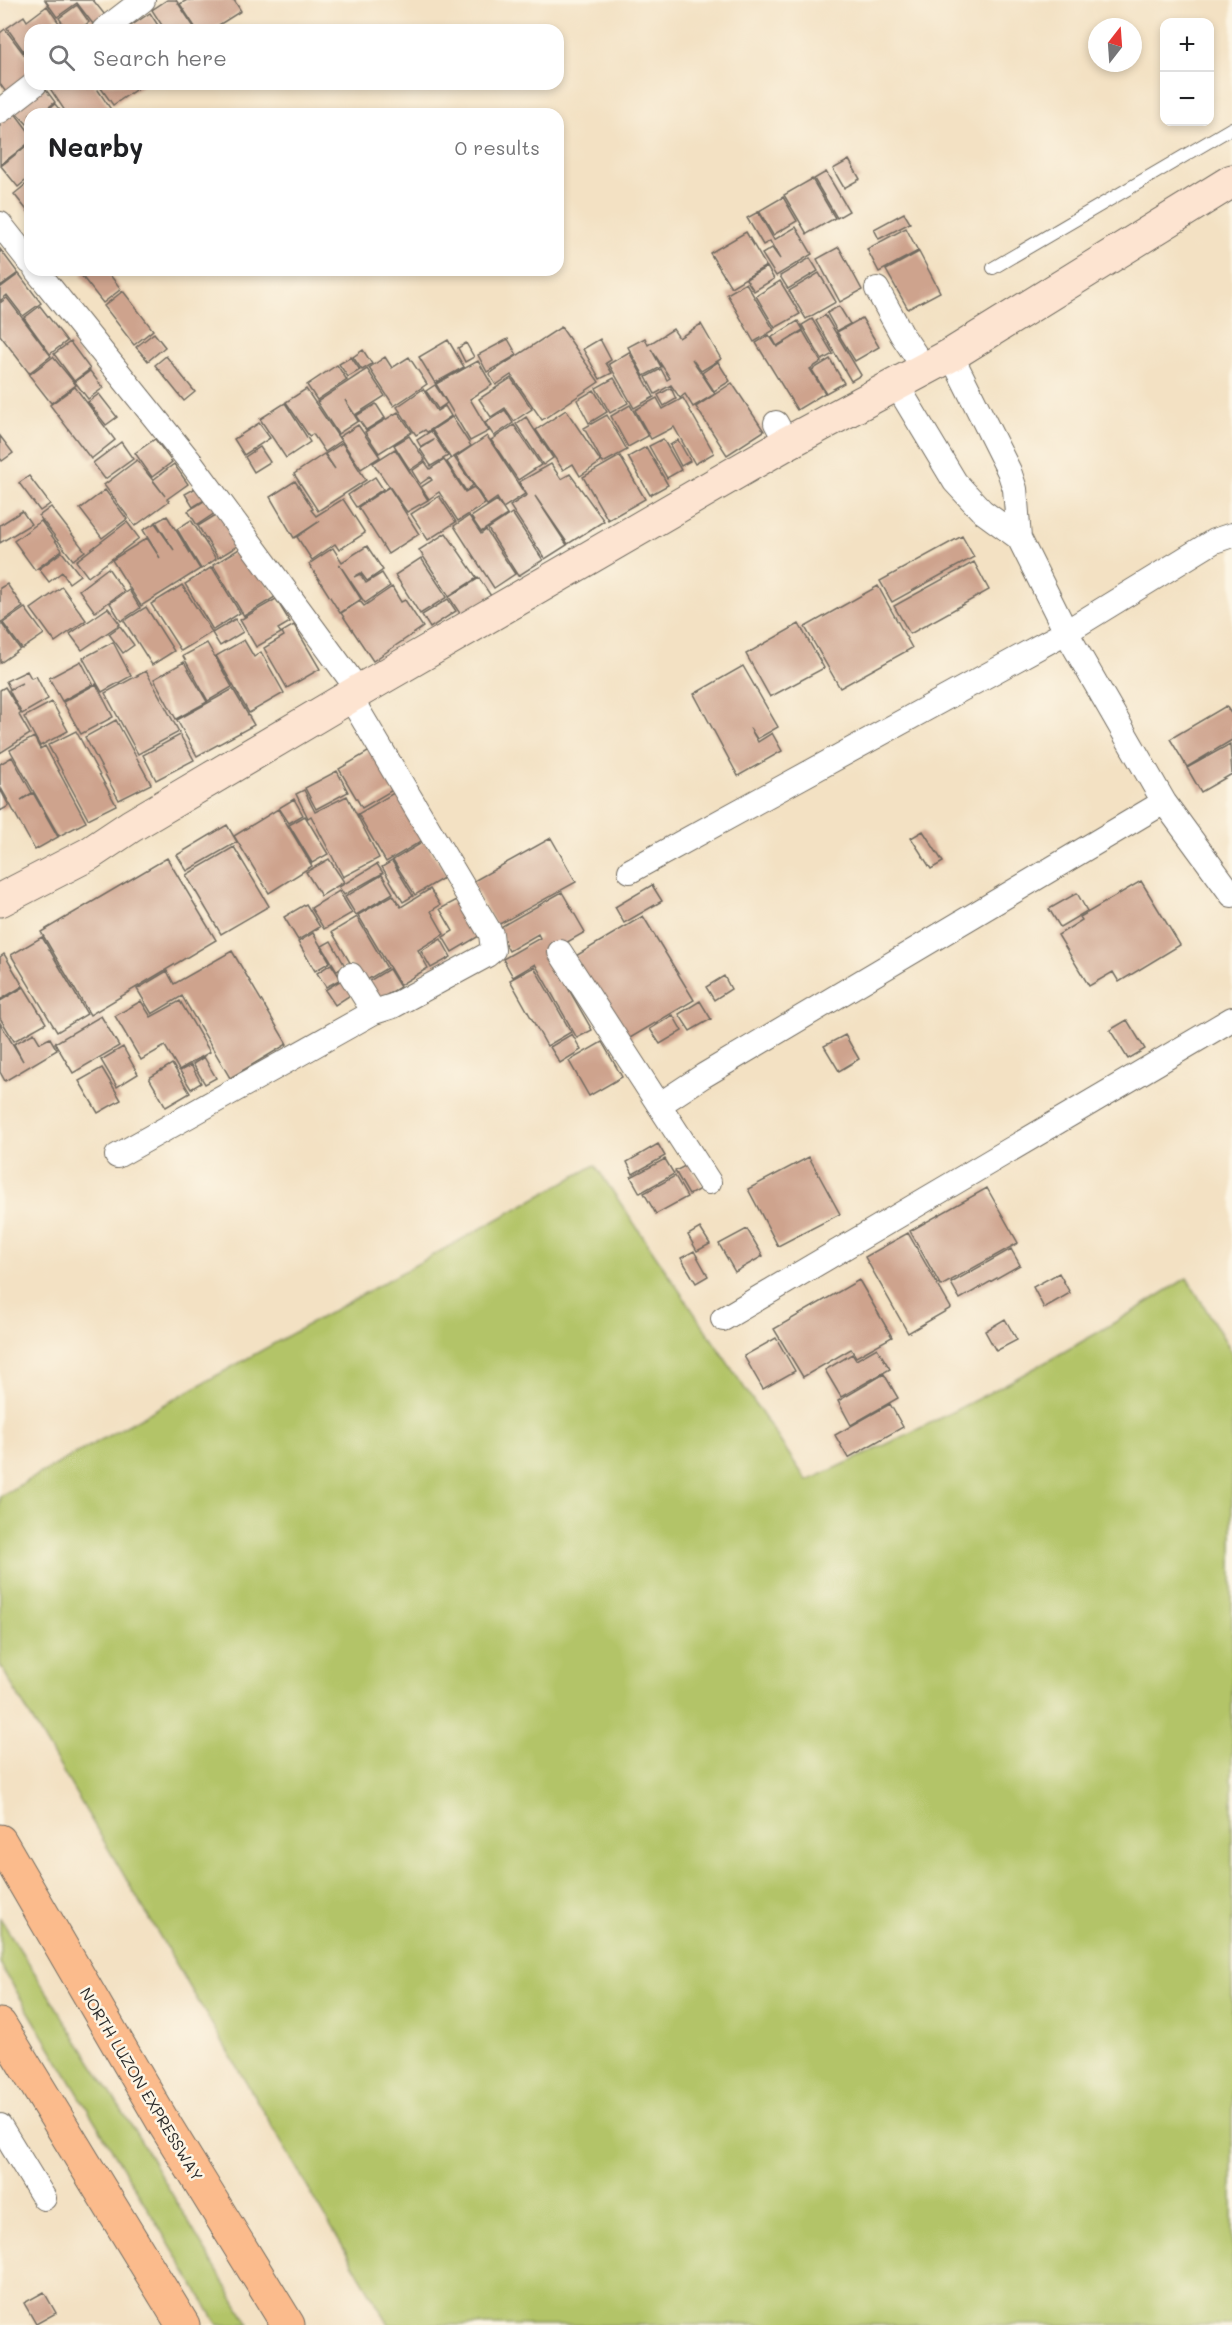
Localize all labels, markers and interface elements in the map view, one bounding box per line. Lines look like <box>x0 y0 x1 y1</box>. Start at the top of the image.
north arrow <box>1088 18 1142 72</box>
map controls <box>1160 18 1214 126</box>
button: + <box>1160 18 1214 72</box>
search box <box>24 24 564 90</box>
icon: search <box>45 41 78 74</box>
text: Search here <box>93 43 227 72</box>
button: − <box>1160 72 1214 126</box>
text: Nearby <box>48 130 143 164</box>
text: 0 results <box>455 134 540 160</box>
street label: NORTH LUZON EXPRESSWAY <box>76 1983 208 2185</box>

